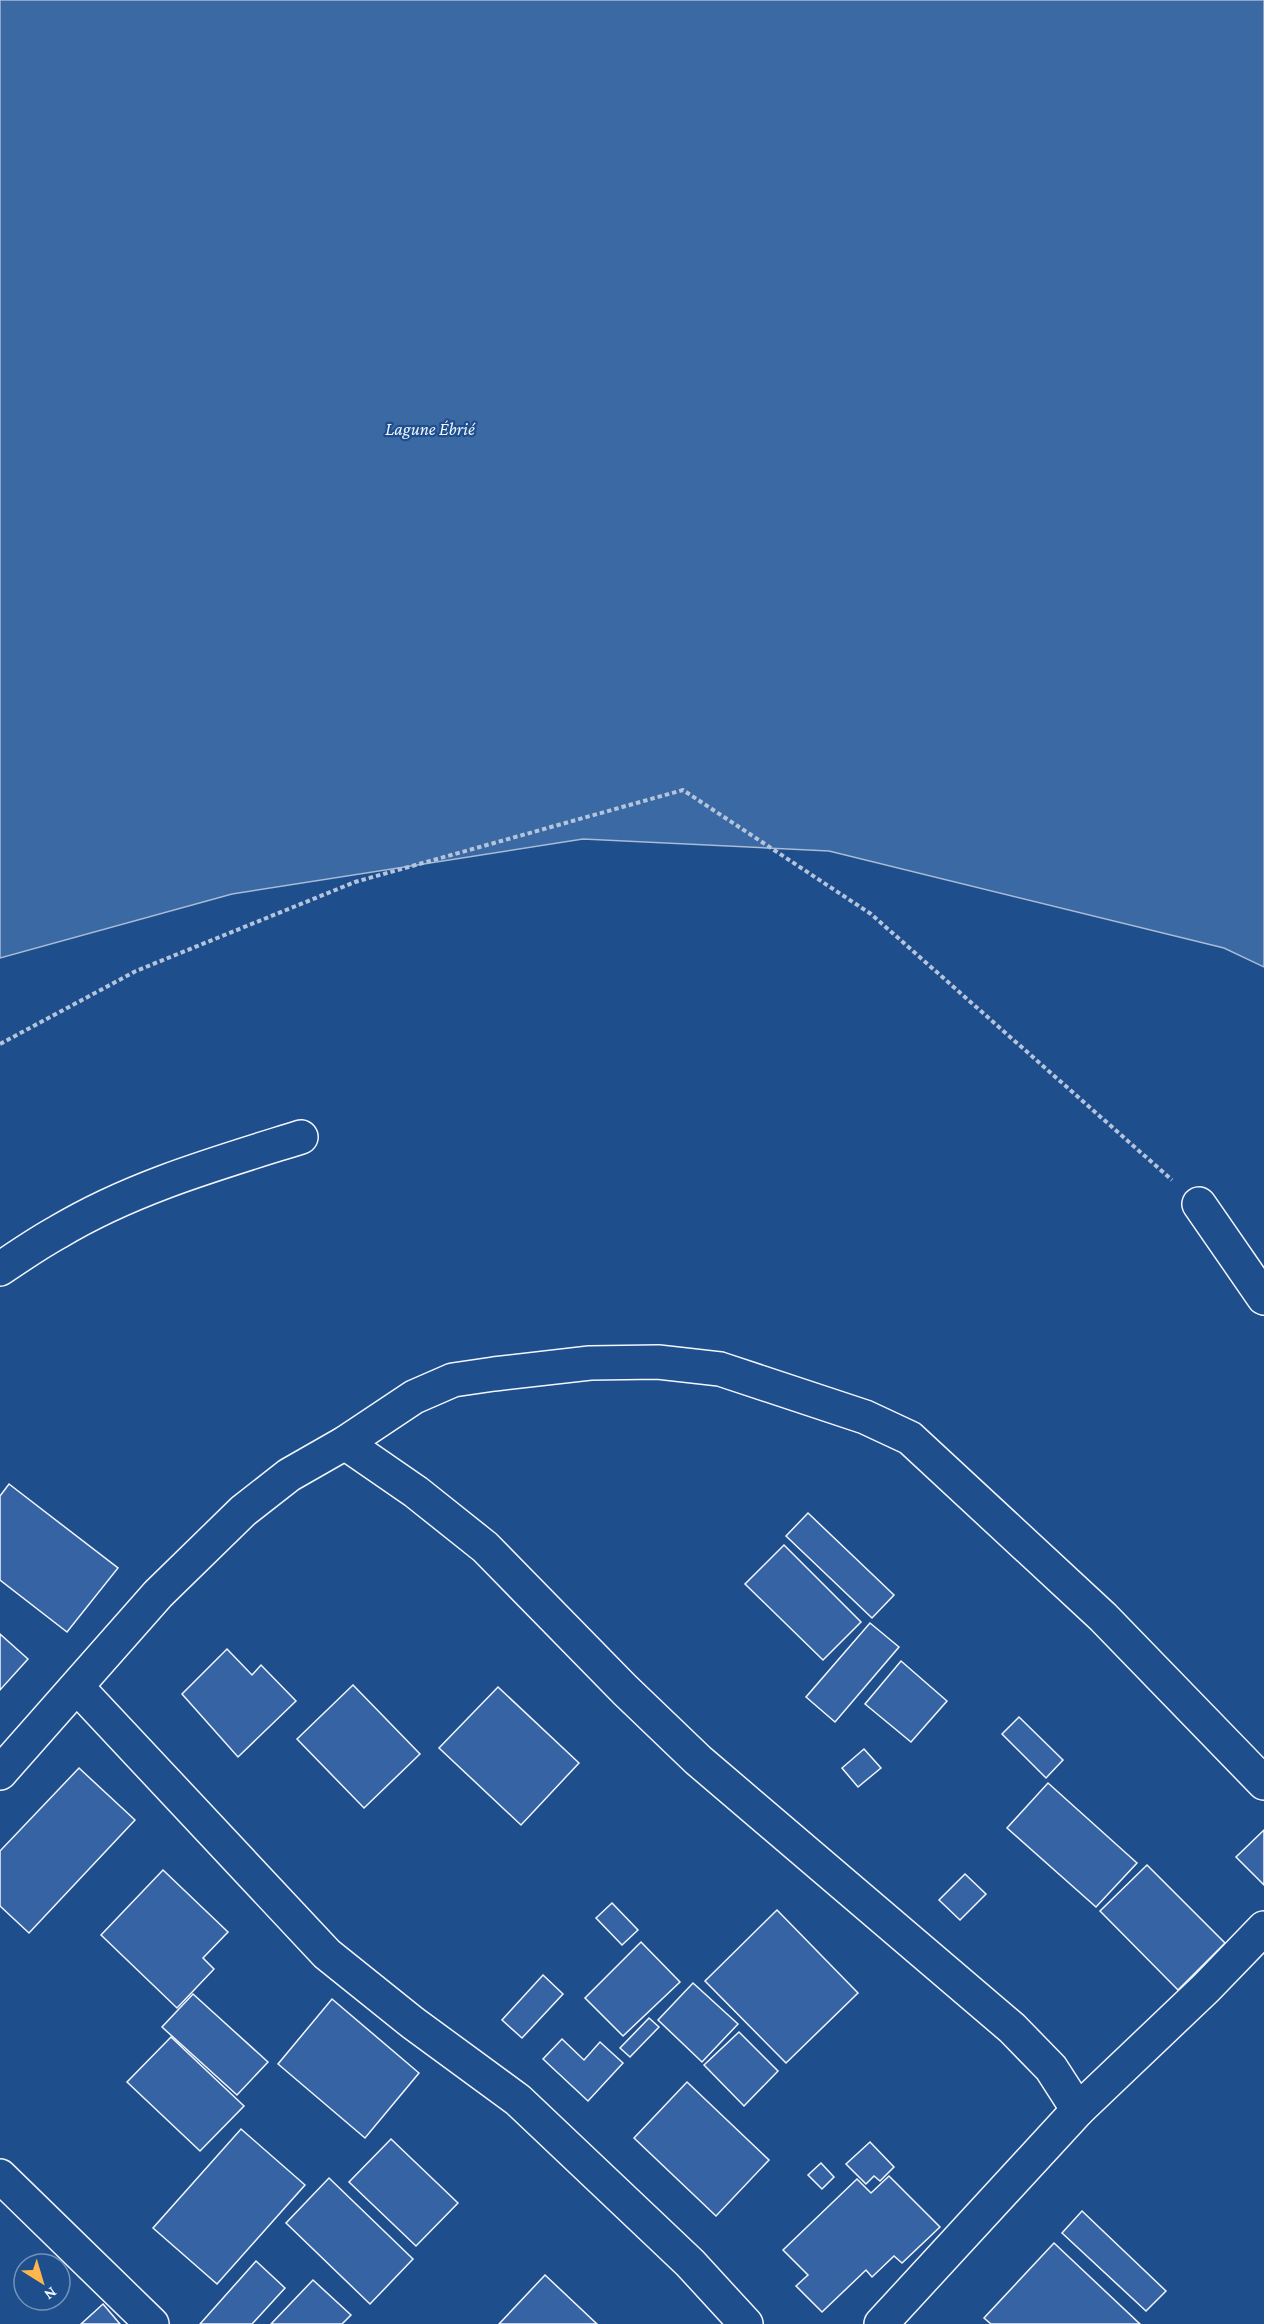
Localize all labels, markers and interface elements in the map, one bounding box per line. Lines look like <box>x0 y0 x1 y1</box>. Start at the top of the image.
water label: Lagune Ébrié <box>385 419 476 439</box>
north arrow <box>12 2252 72 2312</box>
text: N <box>41 2284 60 2304</box>

